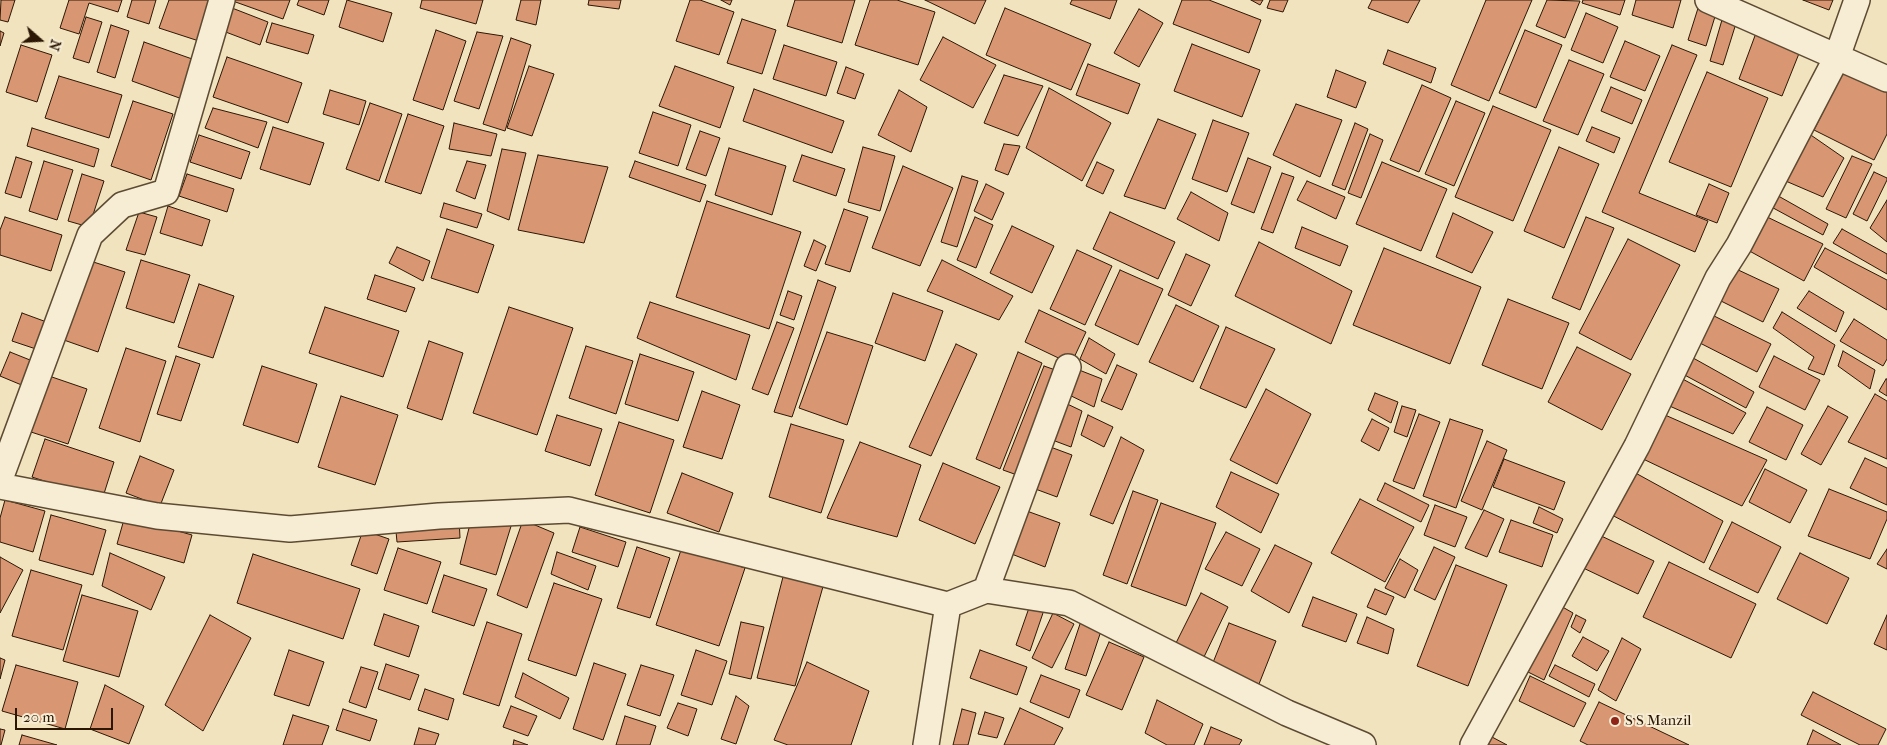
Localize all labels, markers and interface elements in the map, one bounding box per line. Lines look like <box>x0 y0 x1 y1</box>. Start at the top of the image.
north arrow <box>15 15 65 65</box>
text: N <box>45 37 64 53</box>
scale bar <box>18 698 115 730</box>
text: 20 m <box>23 708 55 726</box>
place label: S S Manzil <box>1625 712 1692 730</box>
marker: S S Manzil <box>1609 715 1621 727</box>

